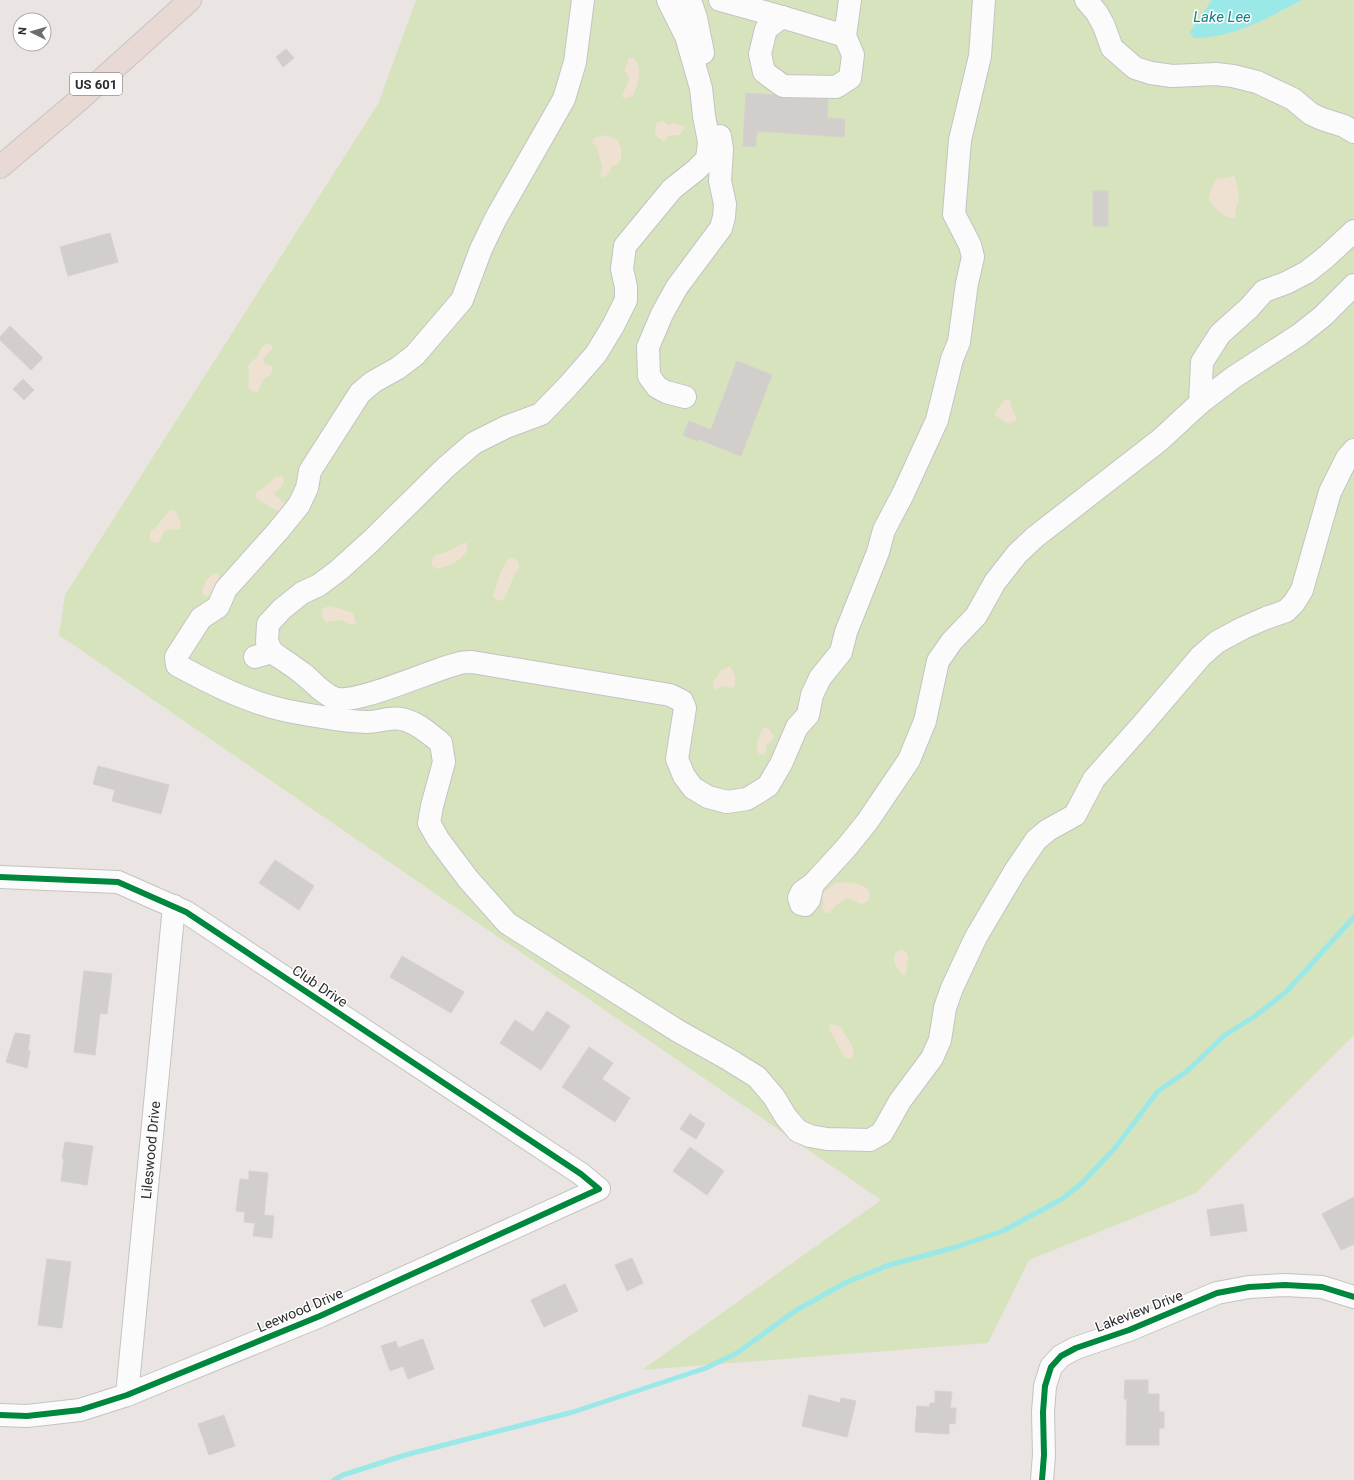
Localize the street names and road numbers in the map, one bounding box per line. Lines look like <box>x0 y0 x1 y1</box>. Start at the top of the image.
road number: US 601 <box>70 73 122 95</box>
street label: Club Drive <box>289 962 351 1010</box>
street label: Lileswood Drive <box>138 1100 163 1200</box>
street label: Leewood Drive <box>255 1285 345 1335</box>
street label: Lakeview Drive <box>1093 1287 1185 1335</box>

